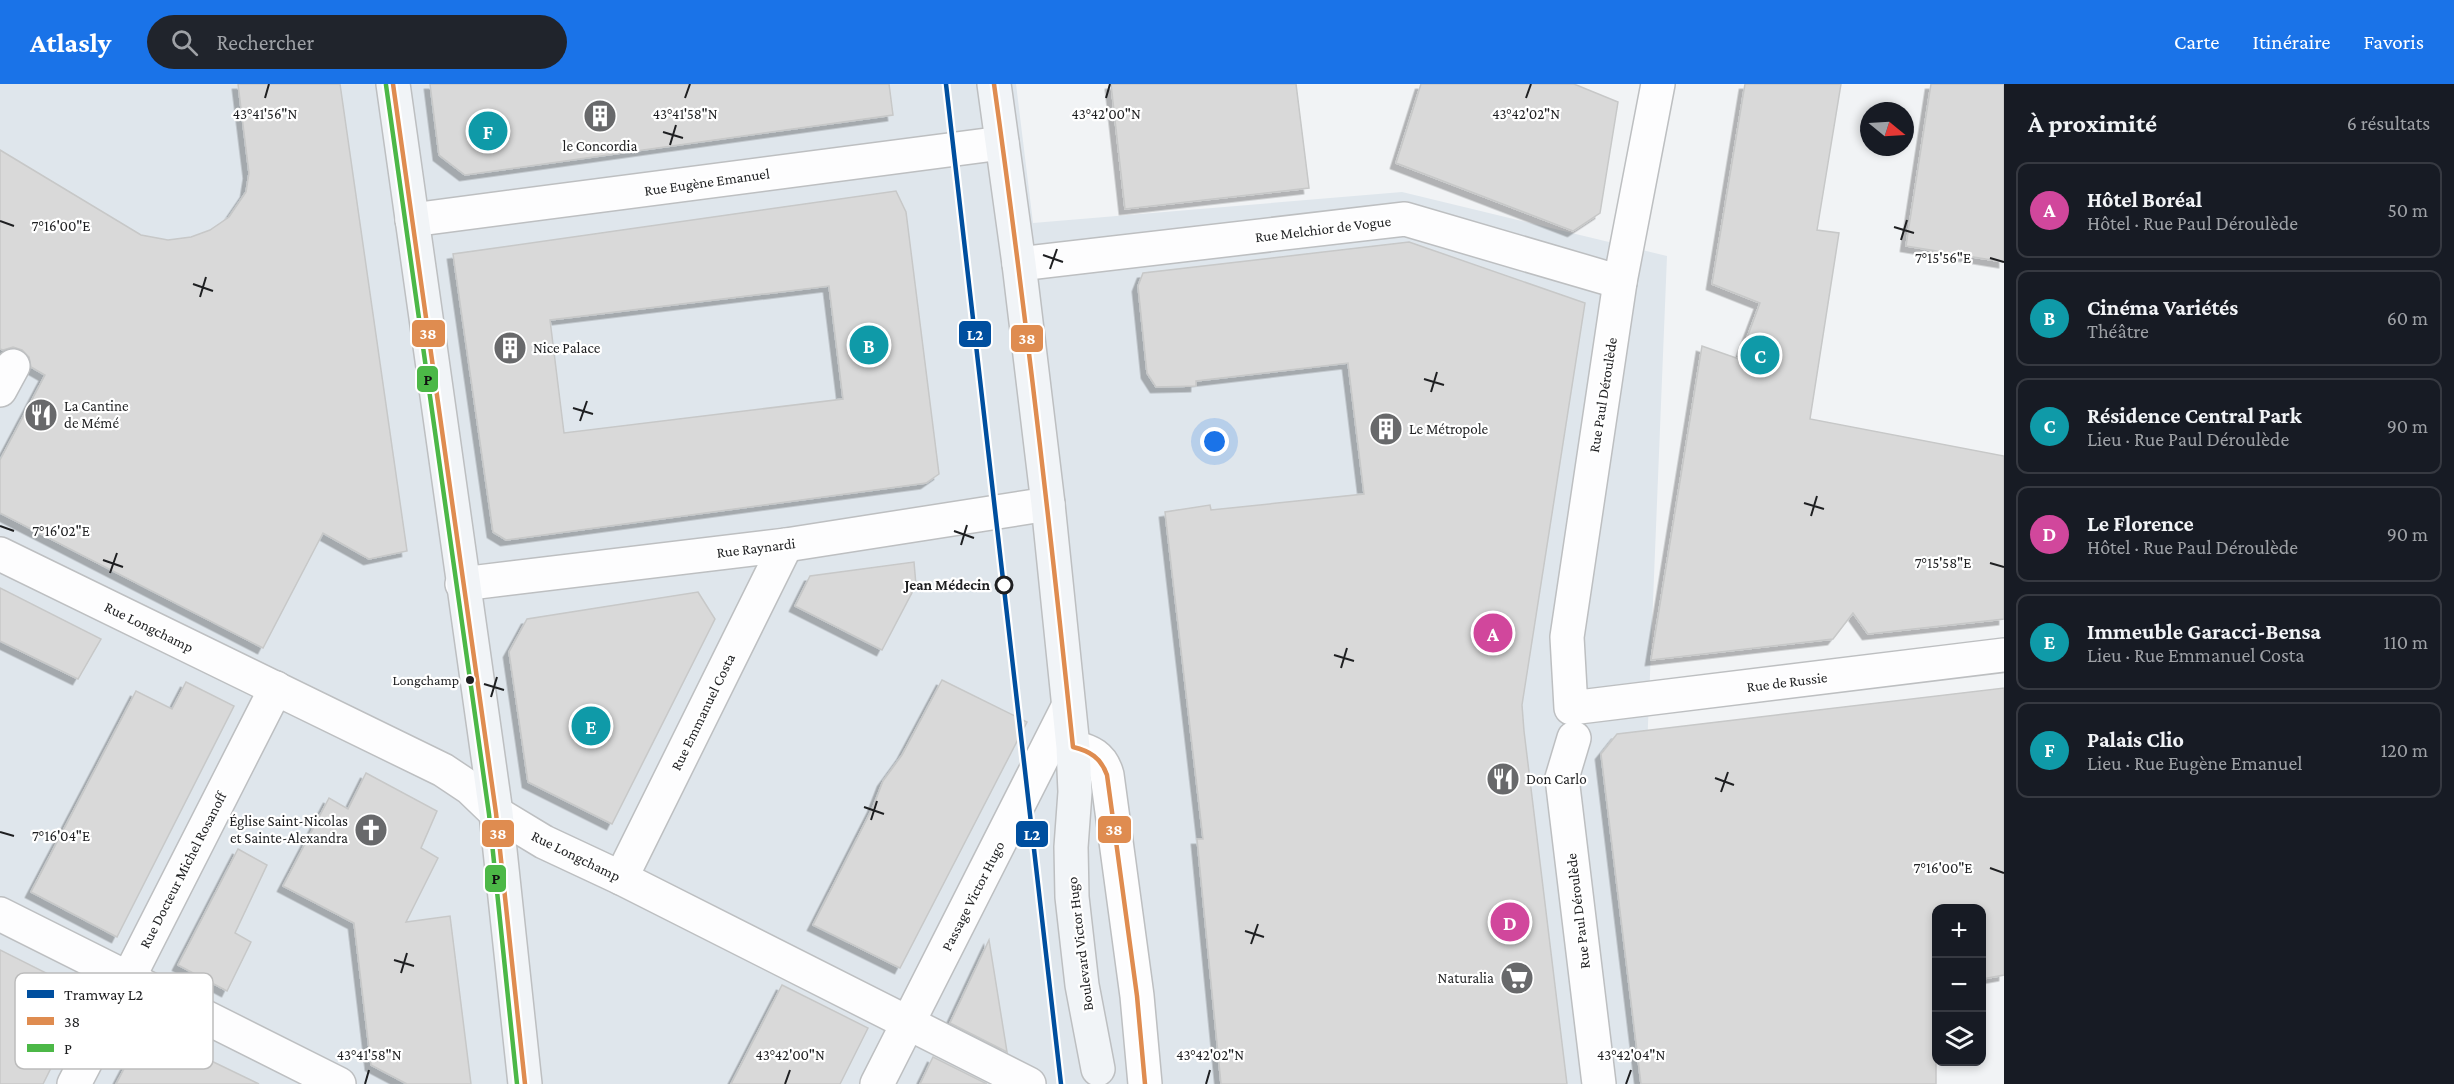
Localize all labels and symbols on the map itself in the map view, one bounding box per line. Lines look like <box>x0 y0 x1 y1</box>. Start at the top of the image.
building icon: le Concordia <box>582 98 618 134</box>
north arrow <box>1860 102 1914 156</box>
text: 43°41'56"N <box>233 106 298 122</box>
text: 43°41'58"N <box>652 106 718 122</box>
text: 43°42'00"N <box>1071 106 1141 122</box>
text: 43°42'02"N <box>1492 106 1560 122</box>
pin: F <box>468 108 508 154</box>
place label: le Concordia <box>563 138 638 154</box>
street label: Rue Eugène Emanuel <box>643 165 771 200</box>
street label: Rue Melchior de Vogue <box>1254 213 1392 246</box>
text: 7°16'00"E <box>31 218 91 234</box>
text: 7°15'56"E <box>1915 250 1971 266</box>
line badge: 38 <box>411 319 446 348</box>
line badge: L2 <box>958 320 992 348</box>
pin: B <box>850 322 888 368</box>
line badge: 38 <box>1010 324 1044 353</box>
text: 38 <box>419 325 437 342</box>
text: L2 <box>967 326 983 343</box>
building icon: Nice Palace <box>492 330 528 366</box>
text: 38 <box>1018 330 1036 347</box>
pin: C <box>1740 332 1780 378</box>
street label: Rue Paul Déroulède <box>1586 336 1620 454</box>
place label: Nice Palace <box>533 340 601 356</box>
line badge: P <box>416 365 439 393</box>
text: P <box>424 371 433 388</box>
restaurant icon: La Cantine de Mémé <box>23 397 59 433</box>
place label: La Cantine de Mémé <box>64 398 129 431</box>
building icon: Le Métropole <box>1368 411 1404 447</box>
place label: Le Métropole <box>1409 421 1489 438</box>
your location <box>1200 427 1229 456</box>
text: 7°16'02"E <box>32 523 90 539</box>
street label: Rue Raynardi <box>716 535 797 562</box>
text: 7°15'58"E <box>1915 555 1971 571</box>
marker: Jean Médecin <box>995 576 1013 594</box>
place label: Jean Médecin <box>902 577 990 593</box>
street label: Rue Longchamp <box>102 599 196 656</box>
pin: A <box>1474 610 1512 656</box>
street label: Rue Emmanuel Costa <box>668 651 738 773</box>
street label: Rue de Russie <box>1746 669 1829 695</box>
place label: Longchamp <box>393 672 459 688</box>
marker: Longchamp <box>464 674 476 686</box>
pin: E <box>572 704 610 748</box>
restaurant icon: Don Carlo <box>1485 761 1521 797</box>
place label: Don Carlo <box>1526 771 1587 787</box>
street label: Rue Docteur Michel Rosanoff <box>137 788 230 951</box>
church icon: Église Saint-Nicolas et Sainte-Alexandra <box>353 812 389 848</box>
place label: Église Saint-Nicolas et Sainte-Alexandra <box>229 813 348 846</box>
line badge: 38 <box>1097 815 1132 844</box>
line badge: 38 <box>481 819 515 848</box>
line badge: L2 <box>1015 820 1049 848</box>
text: 38 <box>1105 821 1123 838</box>
text: 38 <box>489 825 507 842</box>
text: L2 <box>1024 826 1040 843</box>
text: 7°16'04"E <box>32 828 90 844</box>
street label: Rue Longchamp <box>529 828 623 885</box>
street label: Passage Victor Hugo <box>938 839 1008 954</box>
street label: Rue Paul Déroulède <box>1563 852 1593 970</box>
text: 7°16'00"E <box>1913 860 1973 876</box>
line badge: P <box>484 864 507 893</box>
text: P <box>492 870 501 887</box>
street label: Boulevard Victor Hugo <box>1064 876 1097 1012</box>
pin: D <box>1490 900 1530 944</box>
supermarket icon: Naturalia <box>1499 960 1535 996</box>
place label: Naturalia <box>1438 970 1494 986</box>
legend <box>15 973 213 1069</box>
text: Tramway L2 <box>64 986 144 1004</box>
text: 38 <box>64 1013 80 1030</box>
text: P <box>64 1040 72 1057</box>
text: 43°41'58"N <box>336 1047 402 1063</box>
text: 43°42'00"N <box>755 1047 825 1063</box>
text: 43°42'02"N <box>1176 1047 1244 1063</box>
text: 43°42'04"N <box>1597 1047 1665 1063</box>

